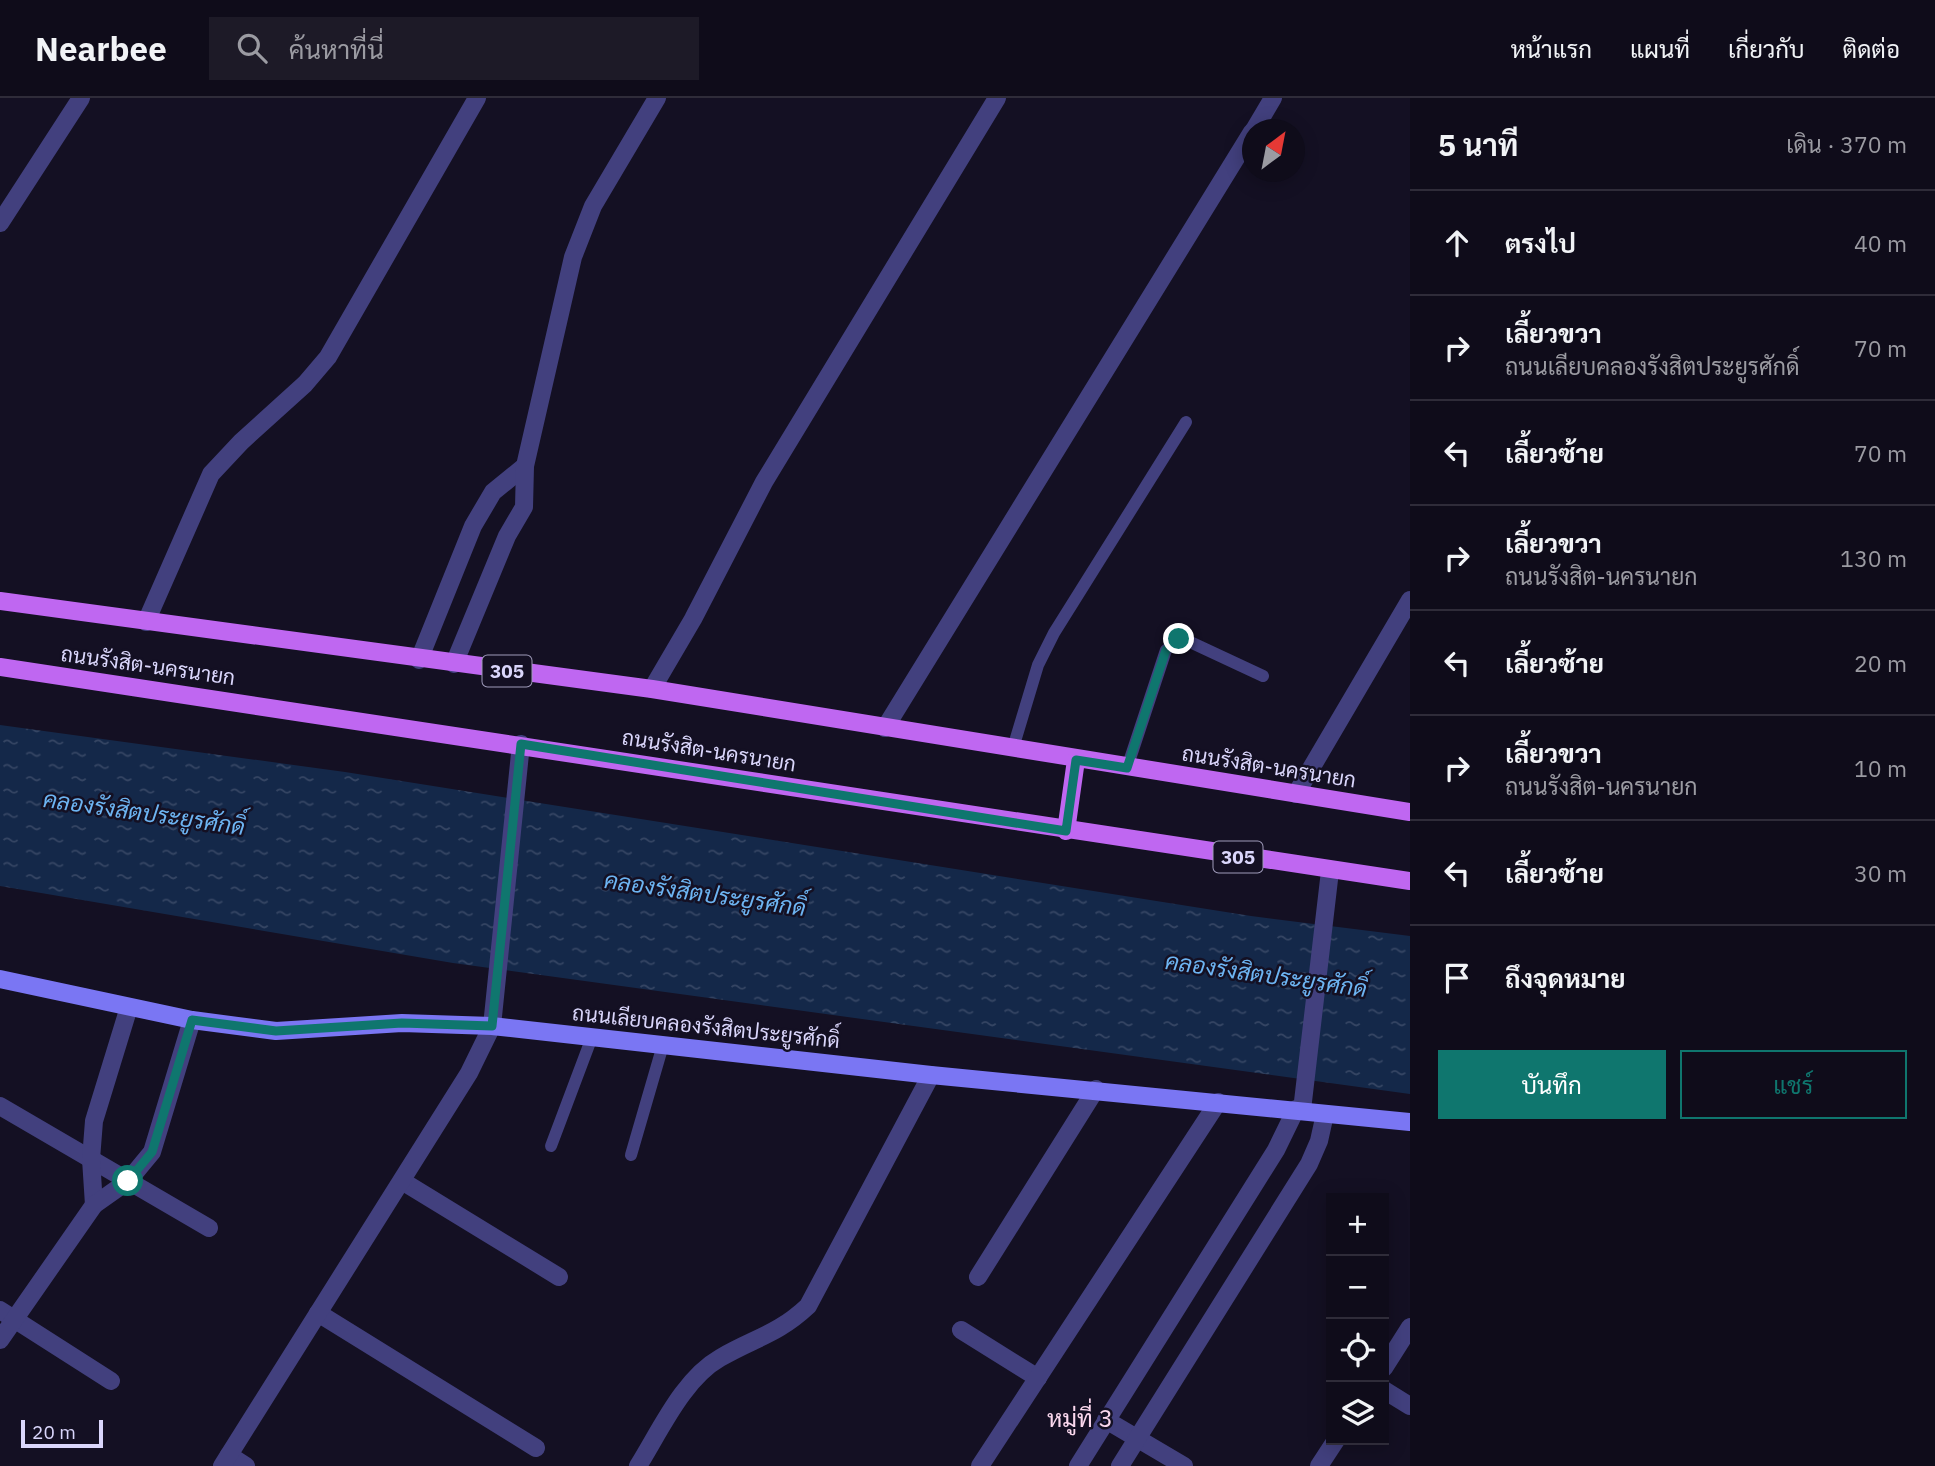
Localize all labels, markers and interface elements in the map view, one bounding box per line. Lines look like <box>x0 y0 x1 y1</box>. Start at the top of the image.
search box <box>209 17 699 80</box>
text: Nearbee <box>35 27 167 70</box>
icon: search <box>233 29 271 67</box>
text: ค้นหาที่นี่ <box>289 32 384 66</box>
text: หน้าแรก <box>1511 33 1592 65</box>
text: แผนที่ <box>1630 33 1690 65</box>
text: เกี่ยวกับ <box>1728 33 1805 65</box>
text: ติดต่อ <box>1843 33 1900 65</box>
north arrow <box>1242 119 1305 182</box>
text: 5 นาที <box>1438 125 1518 164</box>
text: เดิน · 370 m <box>1786 129 1907 159</box>
icon: ahead <box>1438 224 1476 262</box>
text: ตรงไป <box>1505 226 1576 260</box>
text: 40 m <box>1854 228 1907 258</box>
text: เลี้ยวขวา <box>1505 316 1602 350</box>
icon: right <box>1438 329 1476 367</box>
text: 70 m <box>1854 333 1907 363</box>
text: ถนนเลียบคลองรังสิตประยูรศักดิ์ <box>1505 351 1800 381</box>
icon: left <box>1438 434 1476 472</box>
text: เลี้ยวซ้าย <box>1505 436 1604 470</box>
text: 70 m <box>1854 438 1907 468</box>
text: เลี้ยวขวา <box>1505 526 1602 560</box>
icon: right <box>1438 539 1476 577</box>
text: 130 m <box>1840 543 1907 573</box>
text: ถนนรังสิต-นครนายก <box>1505 561 1698 591</box>
route end <box>1163 623 1194 654</box>
street label: ถนนรังสิต-นครนายก <box>59 639 237 691</box>
icon: left <box>1438 644 1476 682</box>
text: เลี้ยวซ้าย <box>1505 646 1604 680</box>
text: 20 m <box>1854 648 1907 678</box>
road number: 305 <box>482 656 532 686</box>
street label: ถนนรังสิต-นครนายก <box>620 722 798 778</box>
text: เลี้ยวขวา <box>1505 736 1602 770</box>
street label: ถนนรังสิต-นครนายก <box>1180 738 1358 794</box>
icon: right <box>1438 749 1476 787</box>
text: 10 m <box>1854 753 1907 783</box>
text: ถนนรังสิต-นครนายก <box>1505 771 1698 801</box>
water label: คลองรังสิตประยูรศักดิ์ <box>41 777 251 844</box>
road number: 305 <box>1214 842 1262 872</box>
icon: left <box>1438 854 1476 892</box>
text: เลี้ยวซ้าย <box>1505 856 1604 890</box>
water label: คลองรังสิตประยูรศักดิ์ <box>602 858 812 925</box>
text: 30 m <box>1854 858 1907 888</box>
water label: คลองรังสิตประยูรศักดิ์ <box>1163 939 1373 1006</box>
icon: arrive <box>1438 959 1476 997</box>
text: ถึงจุดหมาย <box>1505 961 1626 995</box>
street label: ถนนเลียบคลองรังสิตประยูรศักดิ์ <box>571 993 842 1056</box>
button: บันทึก <box>1438 1050 1666 1119</box>
button: แชร์ <box>1680 1050 1907 1119</box>
route start <box>112 1165 143 1196</box>
map controls <box>1326 1193 1389 1445</box>
button: + <box>1326 1193 1389 1256</box>
button: − <box>1326 1256 1389 1319</box>
button: locate <box>1326 1319 1389 1382</box>
button: layers <box>1326 1382 1389 1445</box>
district label: หมู่ที่ 3 <box>1047 1398 1113 1436</box>
scale bar <box>21 1417 103 1449</box>
text: 20 m <box>32 1420 76 1444</box>

